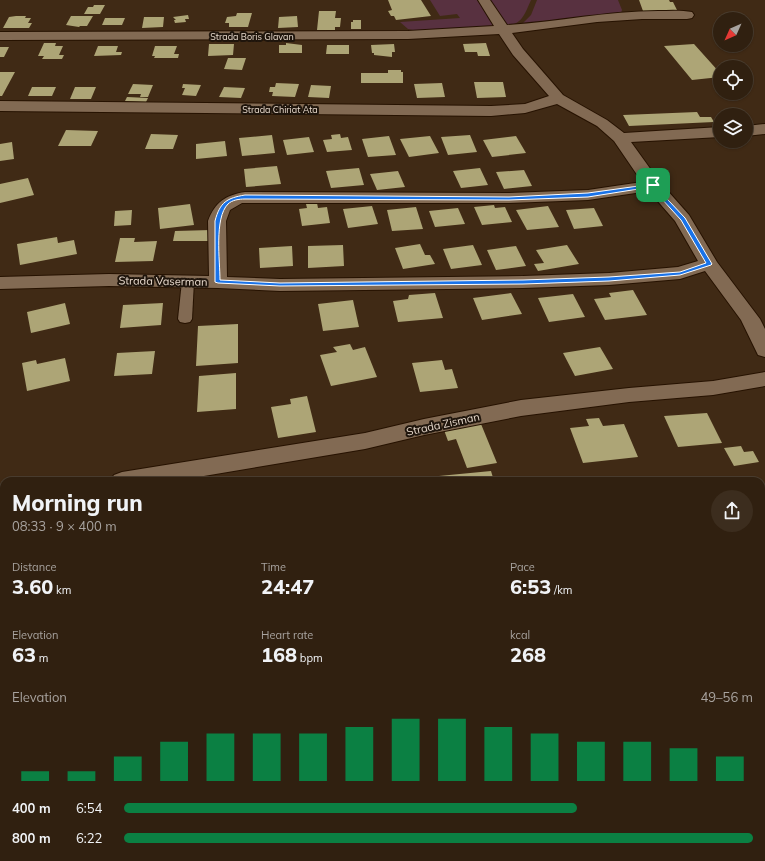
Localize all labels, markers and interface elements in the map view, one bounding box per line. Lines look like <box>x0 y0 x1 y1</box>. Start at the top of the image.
north arrow <box>713 12 753 52</box>
map controls <box>713 12 753 148</box>
street label: Strada Boris Glavan <box>210 31 294 42</box>
button: locate <box>713 60 753 100</box>
street label: Strada Chiriat Ata <box>242 104 318 115</box>
button: layers <box>713 108 753 148</box>
pin <box>636 168 670 202</box>
icon: arrive <box>642 174 664 196</box>
street label: Strada Vaserman <box>118 273 208 289</box>
street label: Strada Zisman <box>405 409 481 439</box>
text: Morning run <box>12 489 143 517</box>
button: share <box>711 490 753 532</box>
text: 08:33 · 9 × 400 m <box>12 518 117 534</box>
text: Distance <box>12 560 56 574</box>
text: Time <box>261 560 286 574</box>
text: Pace <box>510 560 535 574</box>
text: 3.60 <box>12 574 53 599</box>
text: 24:47 <box>261 574 314 599</box>
text: 6:53 <box>510 574 551 599</box>
text: km <box>53 583 71 597</box>
text: /km <box>551 583 573 597</box>
text: Elevation <box>12 628 59 642</box>
text: Heart rate <box>261 628 313 642</box>
text: kcal <box>510 628 530 642</box>
text: 63 <box>12 642 36 667</box>
text: 168 <box>261 642 297 667</box>
text: 268 <box>510 642 546 667</box>
text: m <box>36 651 49 665</box>
text: bpm <box>297 651 323 665</box>
text: Elevation <box>12 689 67 705</box>
text: 49–56 m <box>700 689 753 705</box>
text: 400 m <box>12 800 51 816</box>
text: 6:54 <box>76 800 102 816</box>
text: 800 m <box>12 830 51 846</box>
text: 6:22 <box>76 830 102 846</box>

